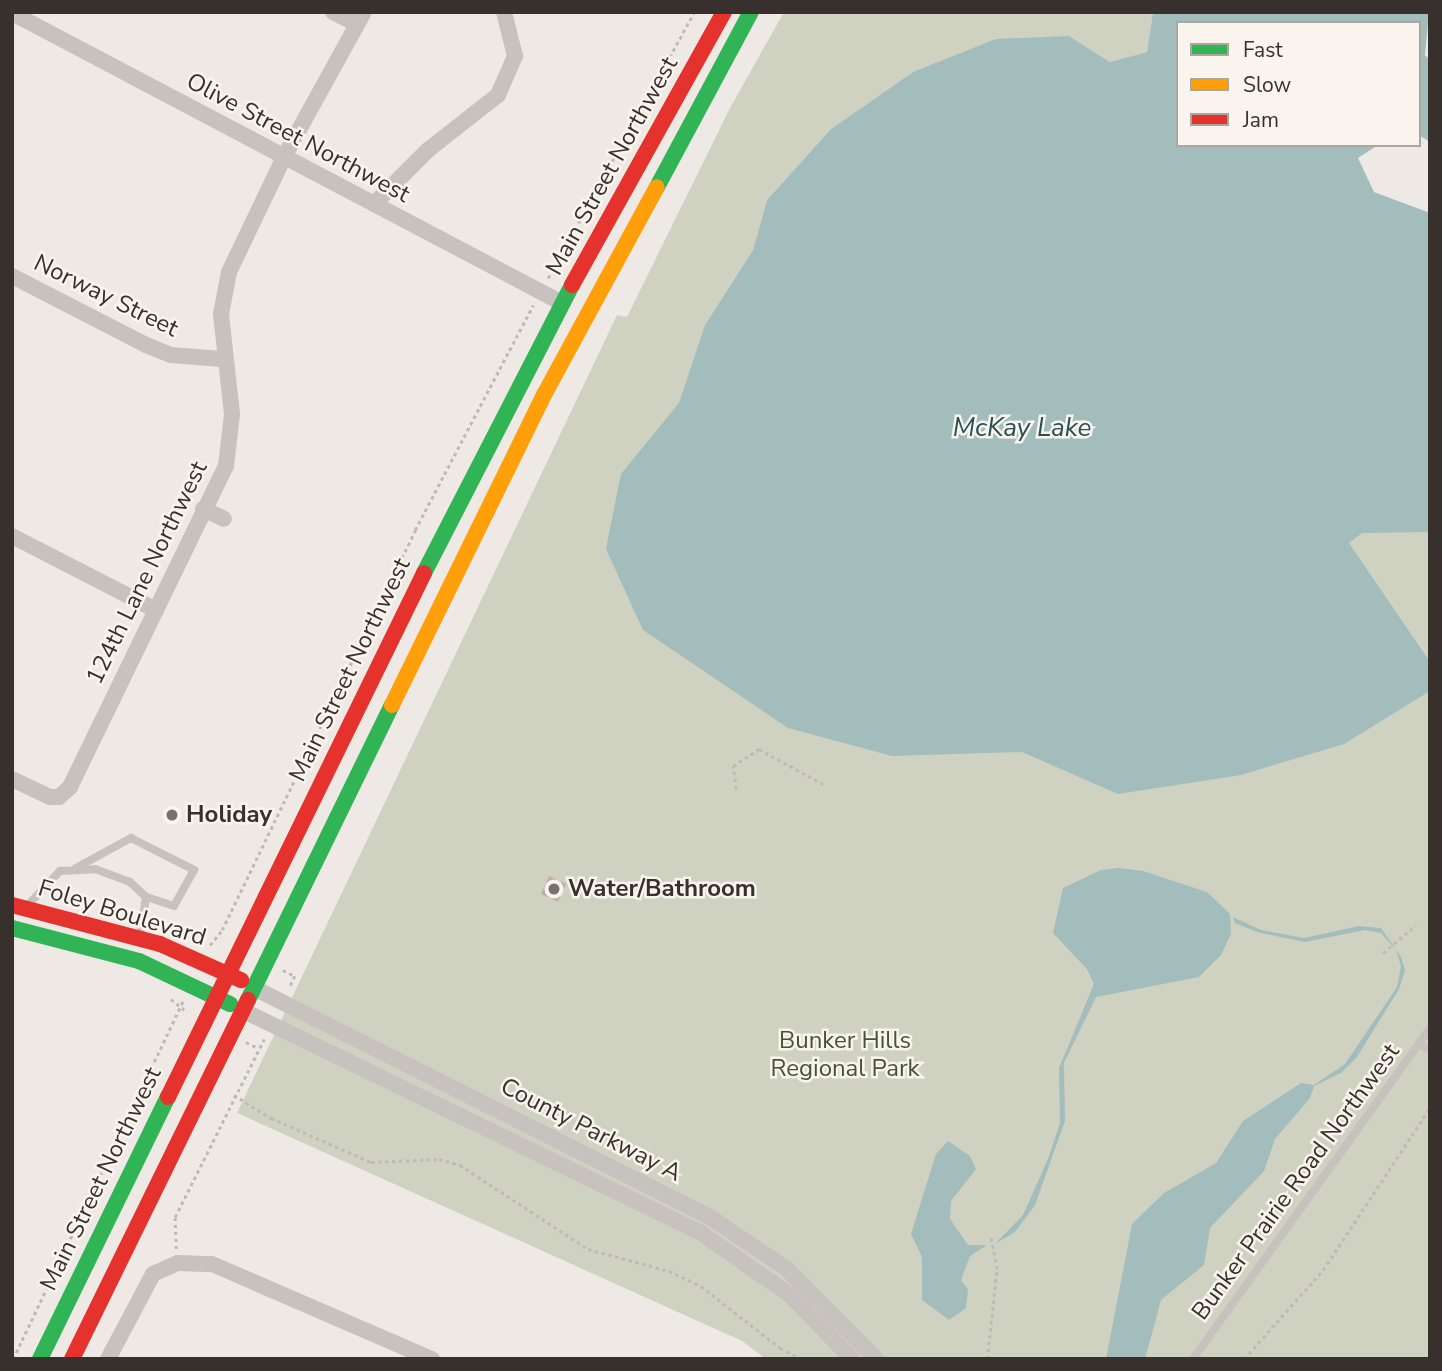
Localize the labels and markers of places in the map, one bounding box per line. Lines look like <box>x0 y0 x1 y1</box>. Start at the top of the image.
place label: Holiday <box>186 801 272 829</box>
marker: Holiday <box>164 807 180 823</box>
place label: Water/Bathroom <box>568 875 756 903</box>
marker: Water/Bathroom <box>546 881 562 897</box>

